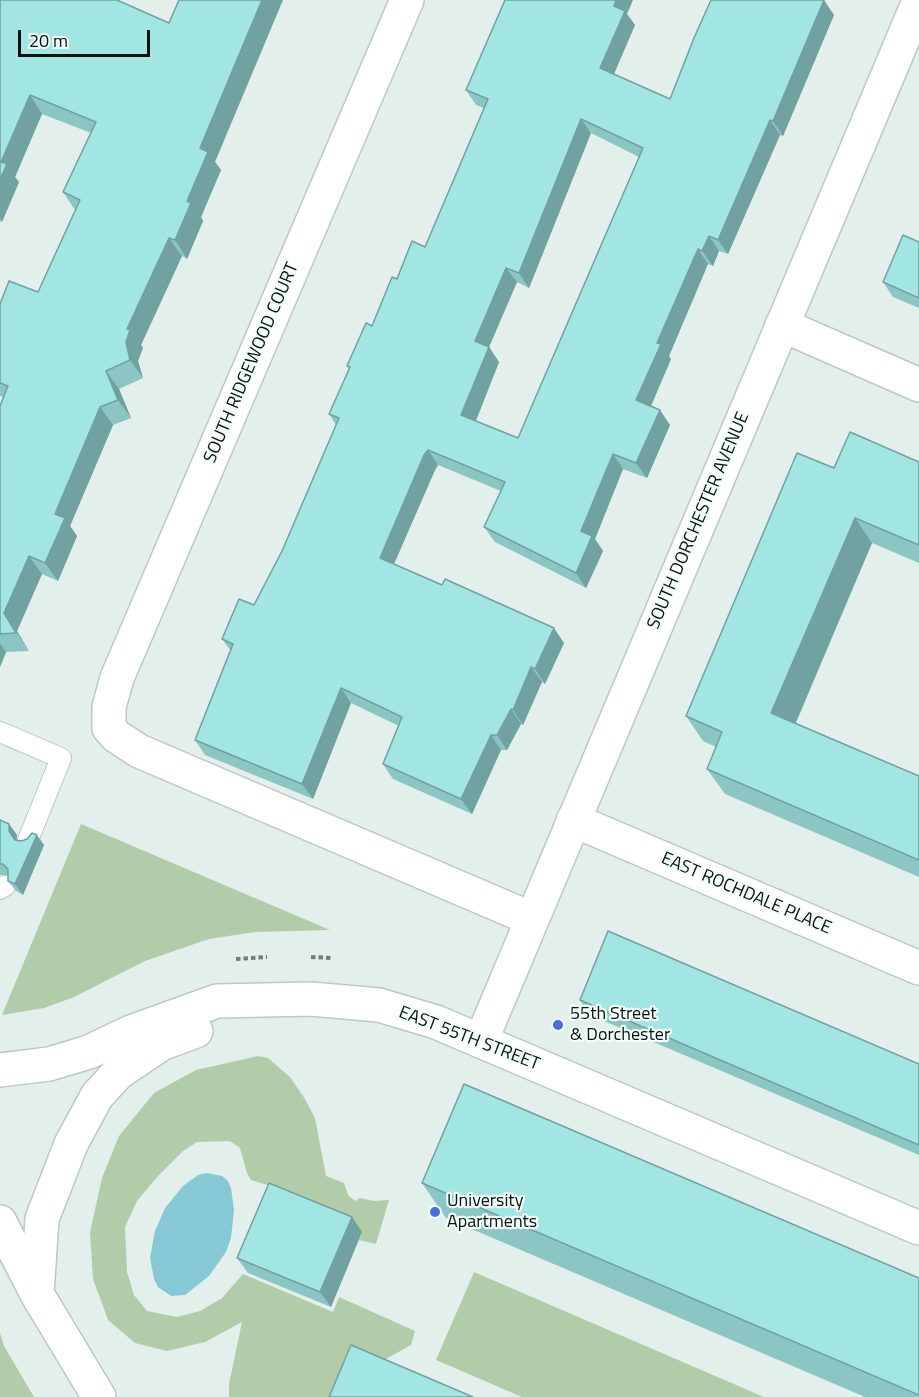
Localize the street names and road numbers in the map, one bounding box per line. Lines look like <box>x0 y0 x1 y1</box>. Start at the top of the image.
street label: SOUTH RIDGEWOOD COURT <box>200 260 304 466</box>
street label: SOUTH DORCHESTER AVENUE <box>643 409 755 633</box>
street label: EAST ROCHDALE PLACE <box>658 848 834 940</box>
street label: EAST 55TH STREET <box>396 1002 542 1076</box>

